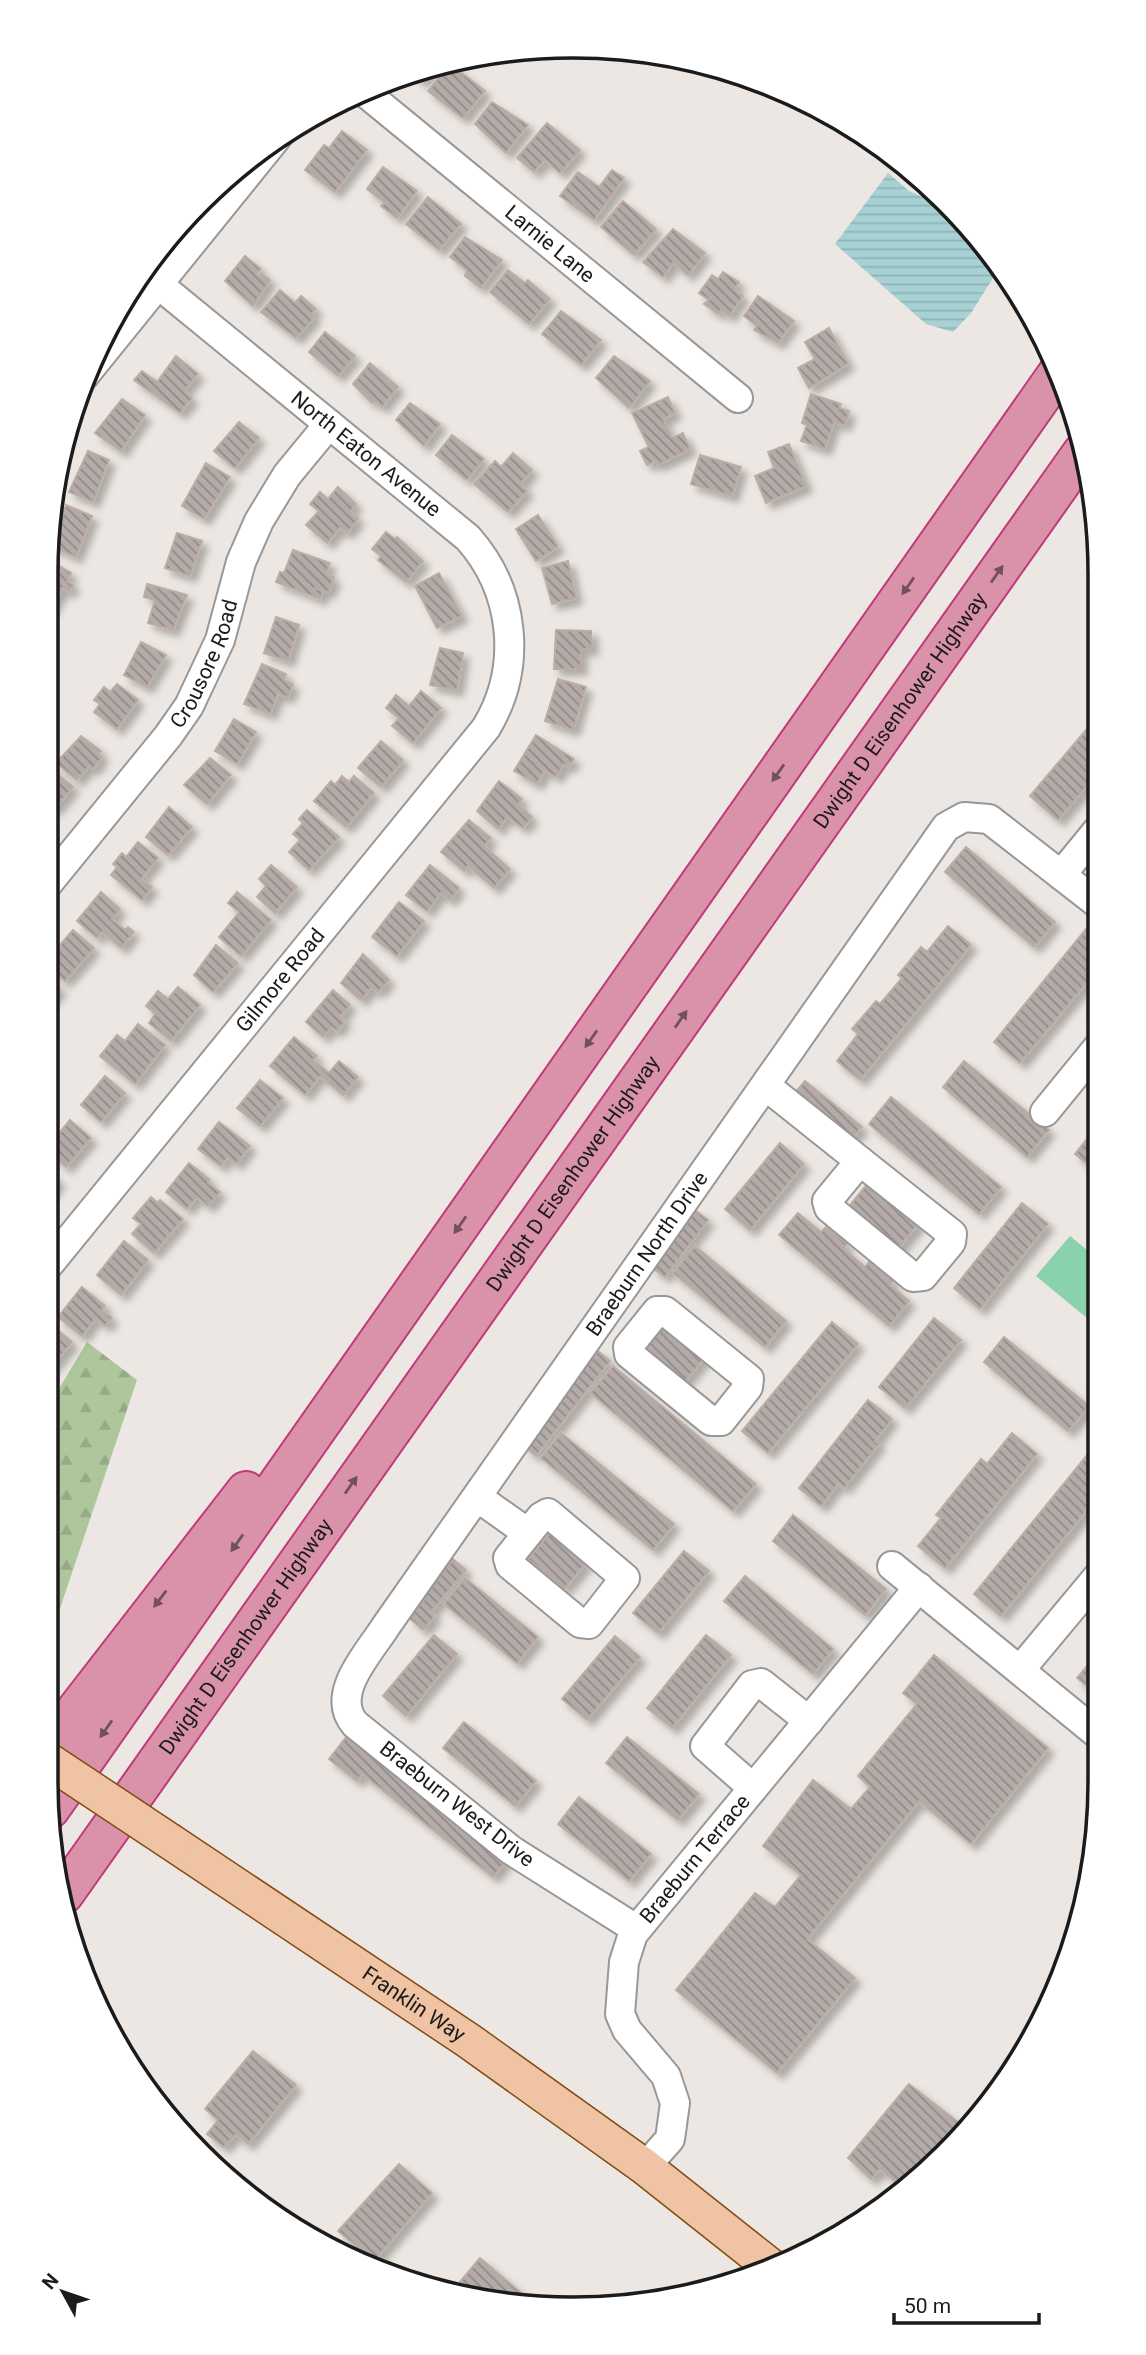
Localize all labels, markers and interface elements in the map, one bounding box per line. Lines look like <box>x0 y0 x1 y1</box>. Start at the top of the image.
street label: Larnie Lane <box>500 200 600 288</box>
street label: North Eaton Avenue <box>286 386 446 522</box>
one-way arrow <box>989 565 1003 583</box>
one-way arrow <box>901 577 915 595</box>
street label: Dwight D Eisenhower Highway <box>809 588 992 833</box>
street label: Crousore Road <box>165 597 242 733</box>
one-way arrow <box>771 764 785 782</box>
street label: Gilmore Road <box>231 924 330 1037</box>
one-way arrow <box>674 1010 688 1028</box>
one-way arrow <box>584 1030 598 1048</box>
street label: Dwight D Eisenhower Highway <box>481 1051 664 1296</box>
street label: Braeburn North Drive <box>581 1167 713 1341</box>
one-way arrow <box>453 1216 467 1234</box>
one-way arrow <box>344 1476 358 1494</box>
street label: Dwight D Eisenhower Highway <box>154 1514 337 1759</box>
one-way arrow <box>230 1534 244 1552</box>
one-way arrow <box>154 1590 168 1608</box>
one-way arrow <box>99 1720 113 1738</box>
street label: Braeburn West Drive <box>375 1736 539 1872</box>
street label: Braeburn Terrace <box>635 1790 755 1928</box>
street label: Franklin Way <box>358 1961 470 2047</box>
north arrow <box>28 2257 98 2327</box>
text: N <box>37 2269 63 2294</box>
scale bar <box>894 2282 1039 2326</box>
text: 50 m <box>904 2294 951 2318</box>

